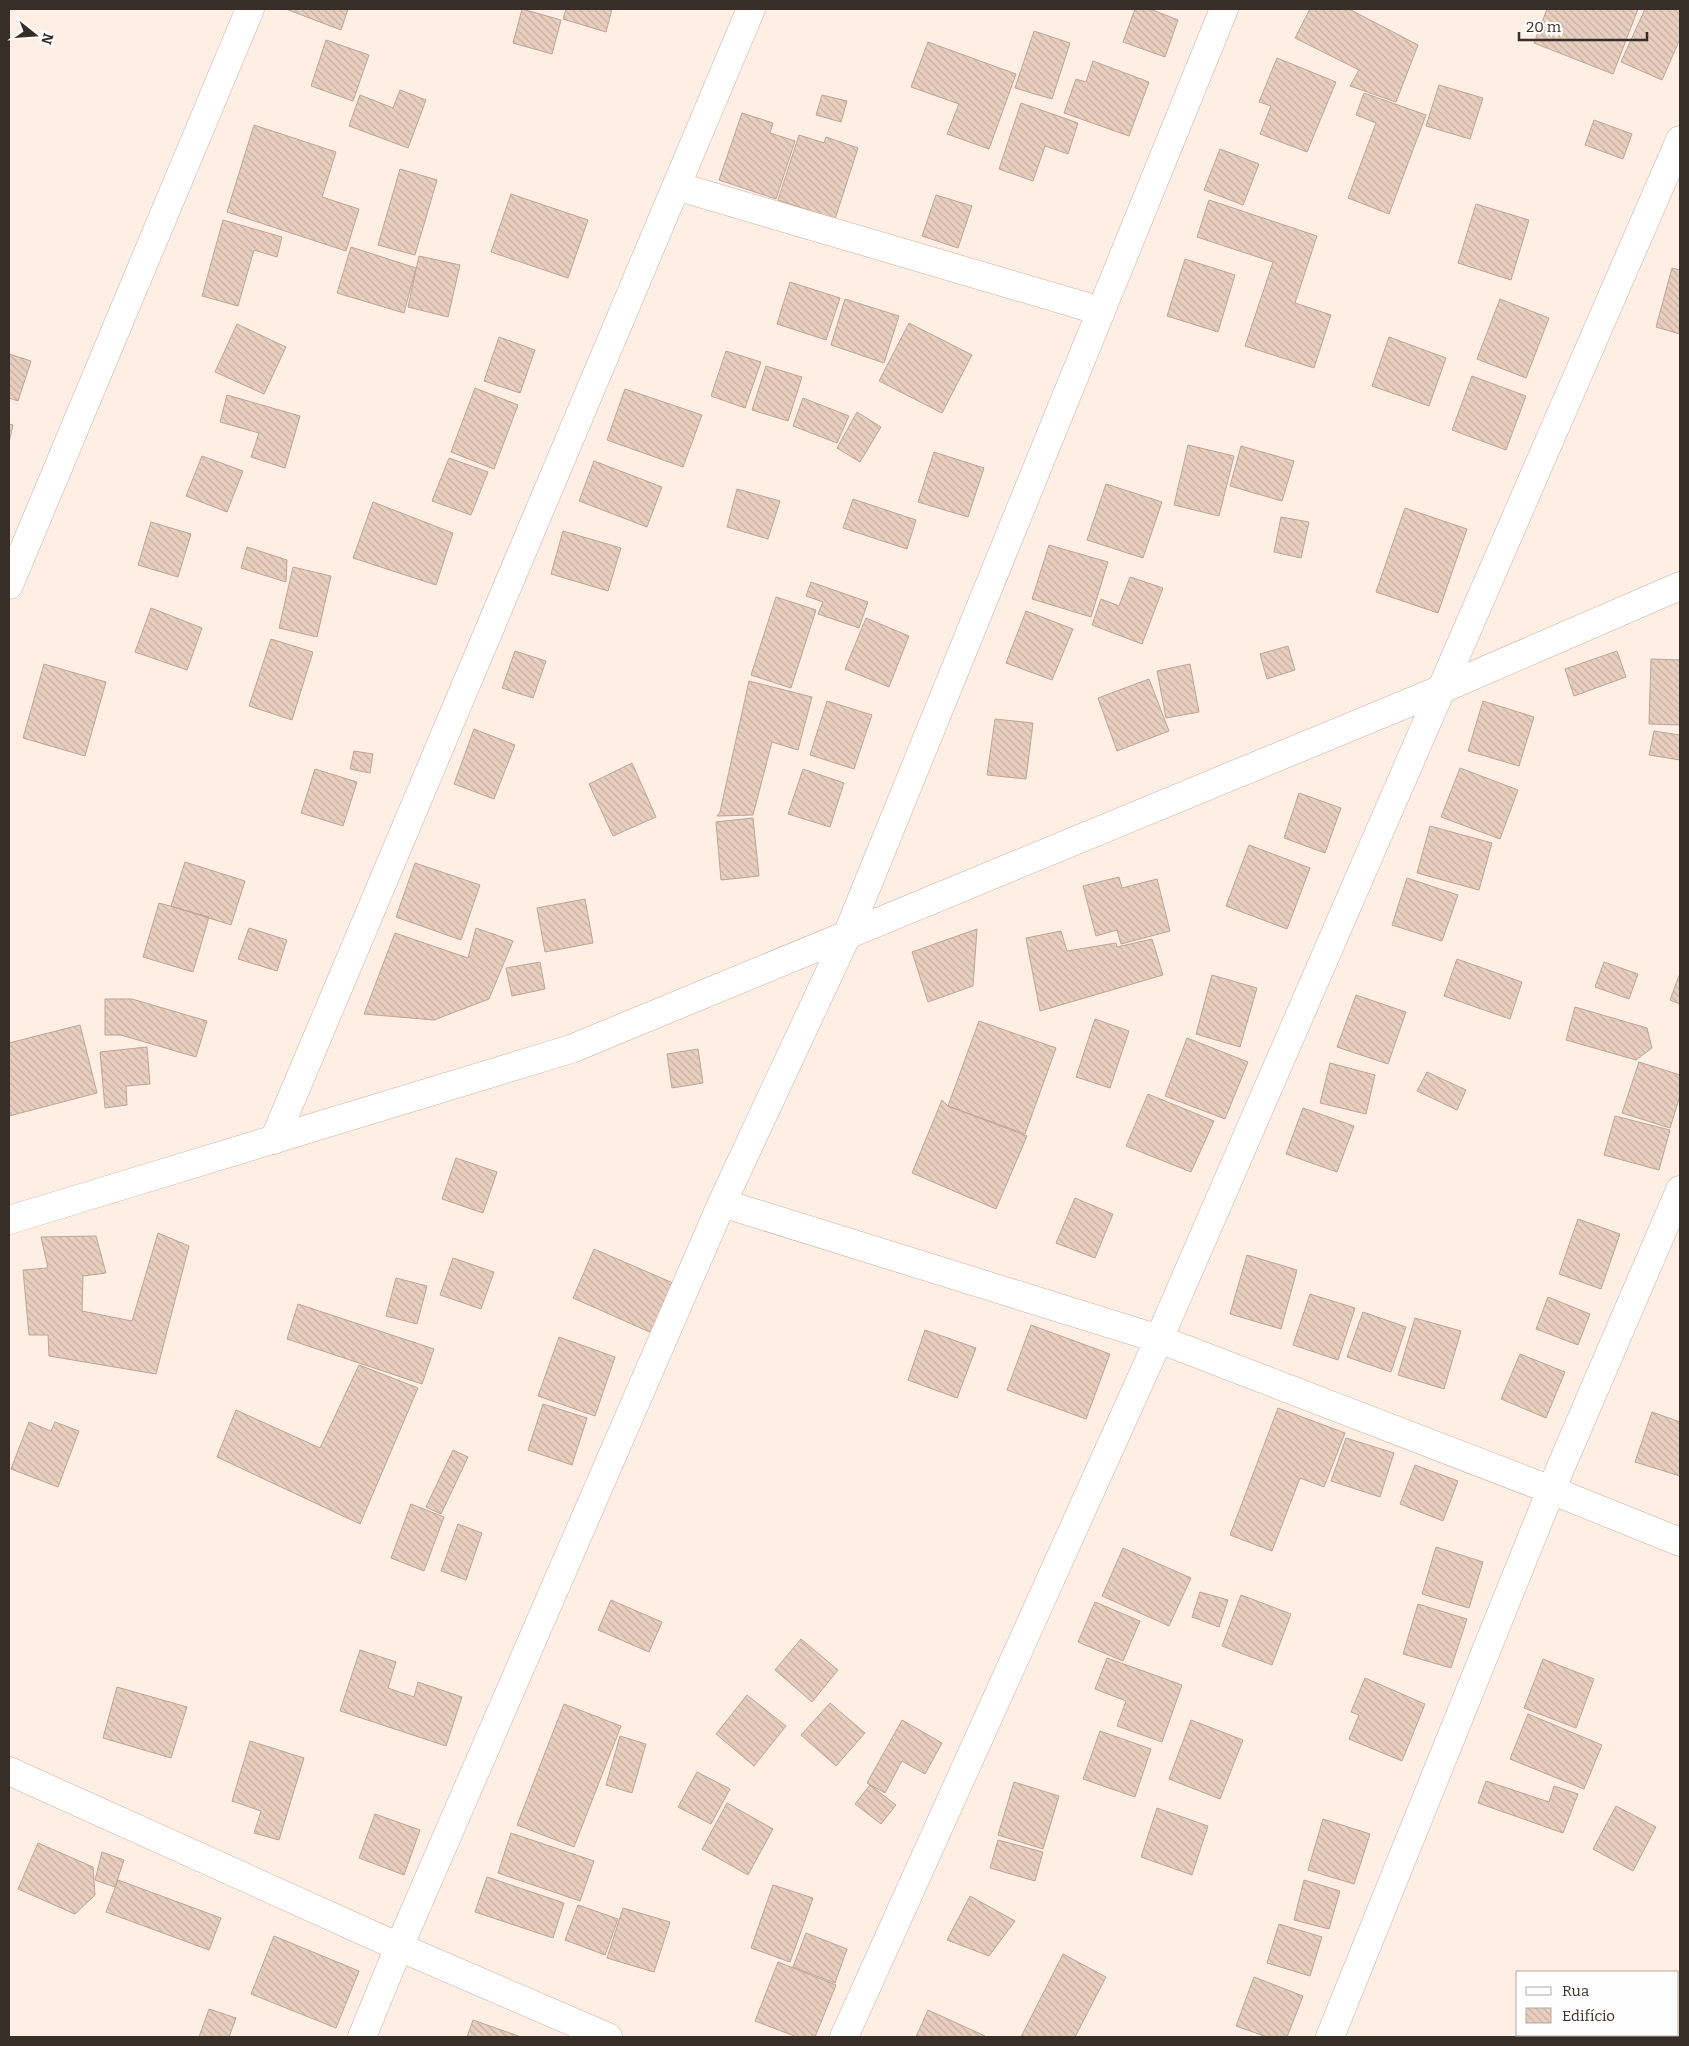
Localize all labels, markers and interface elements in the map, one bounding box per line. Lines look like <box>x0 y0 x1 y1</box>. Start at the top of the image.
north arrow <box>10 10 60 60</box>
scale bar <box>1519 10 1646 42</box>
text: 20 m <box>1526 18 1562 36</box>
text: N <box>37 31 57 46</box>
legend <box>1516 1971 1679 2036</box>
text: Rua <box>1562 1982 1589 2000</box>
text: Edifício <box>1562 2007 1615 2025</box>

